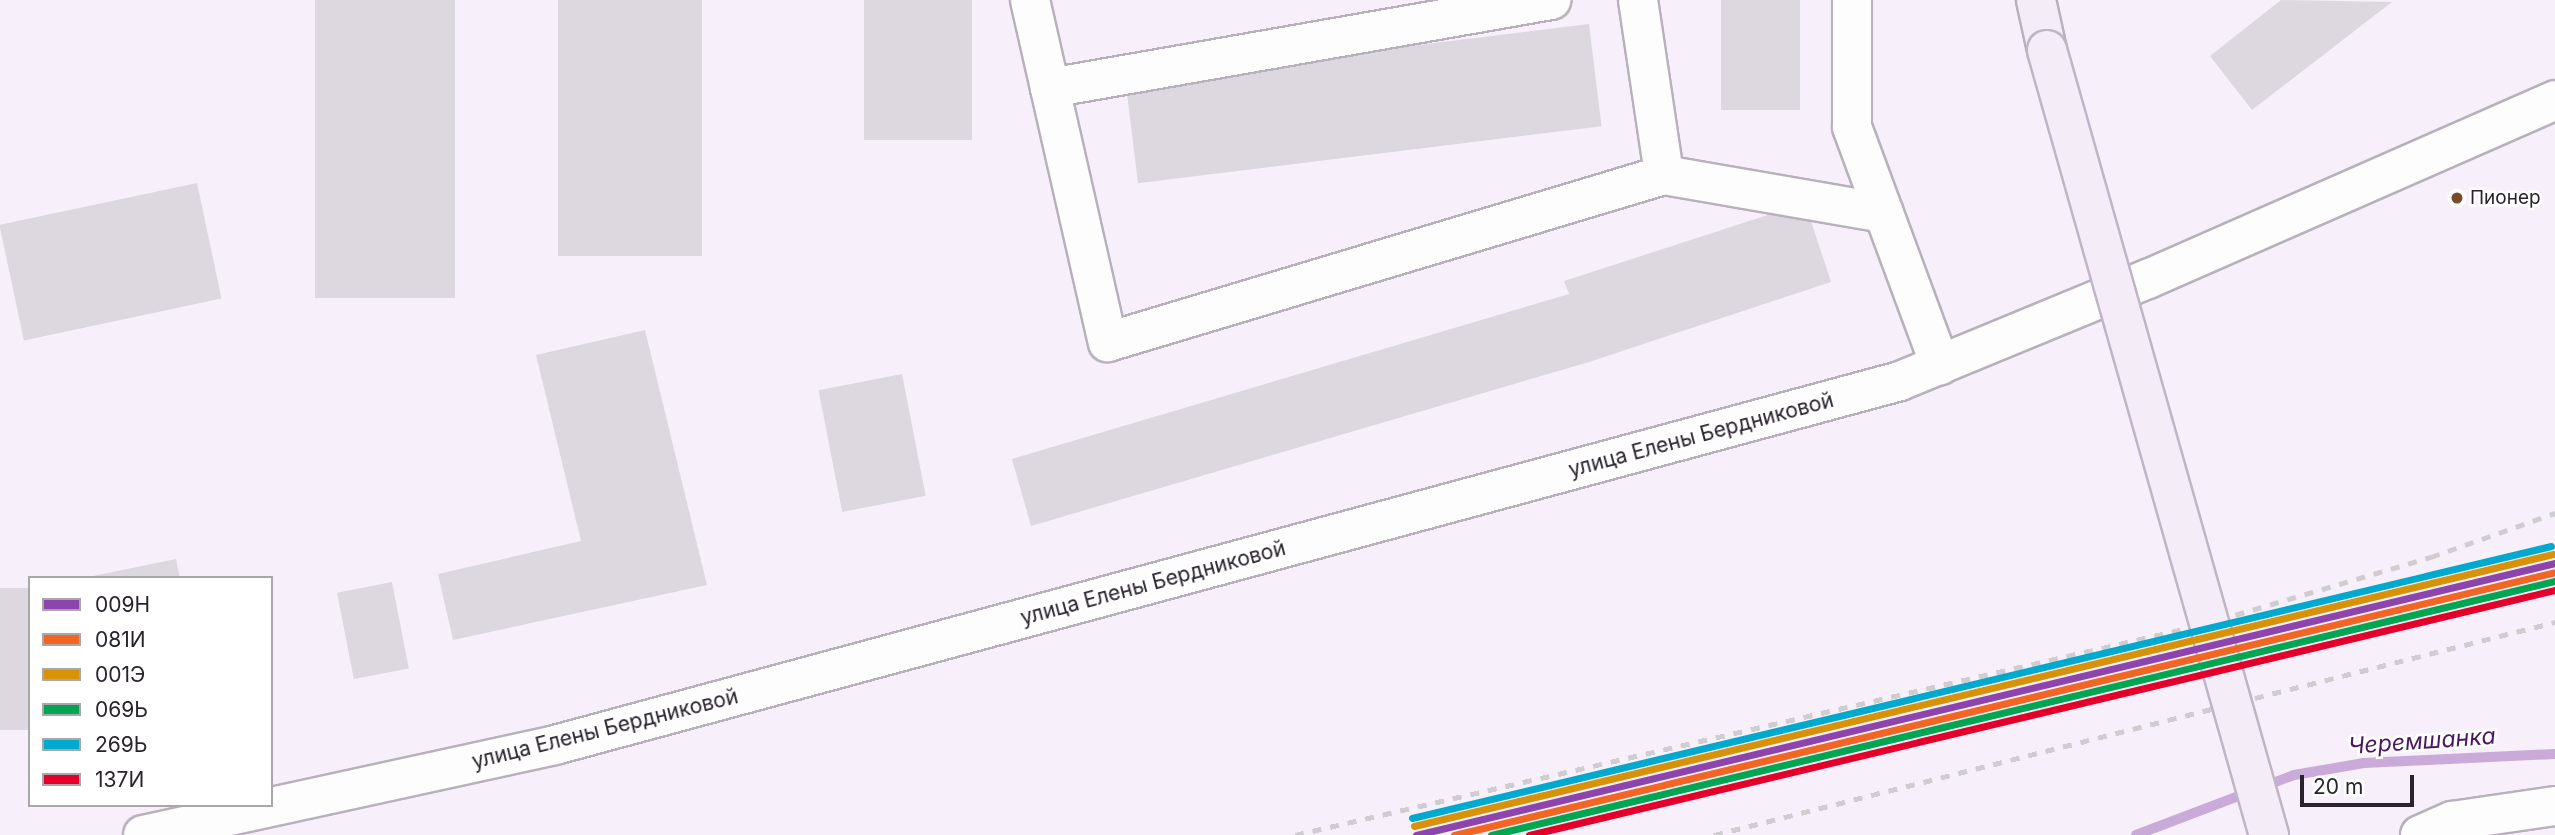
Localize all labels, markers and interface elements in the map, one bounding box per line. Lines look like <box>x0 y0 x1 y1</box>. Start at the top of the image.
place label: Пионер <box>2470 187 2541 209</box>
marker: Пионер <box>2450 191 2464 205</box>
street label: улица Елены Бердниковой <box>1566 387 1836 483</box>
street label: улица Елены Бердниковой <box>1018 535 1288 631</box>
legend <box>28 576 273 807</box>
text: 009Н <box>95 592 150 617</box>
text: 081И <box>95 627 146 652</box>
text: 001Э <box>95 662 145 687</box>
street label: улица Елены Бердниковой <box>469 684 741 774</box>
text: 069Ь <box>95 697 148 722</box>
water label: Черемшанка <box>2347 722 2497 760</box>
text: 269Ь <box>95 732 148 757</box>
scale bar <box>2303 762 2417 806</box>
text: 137И <box>95 767 144 792</box>
text: 20 m <box>2313 774 2363 799</box>

